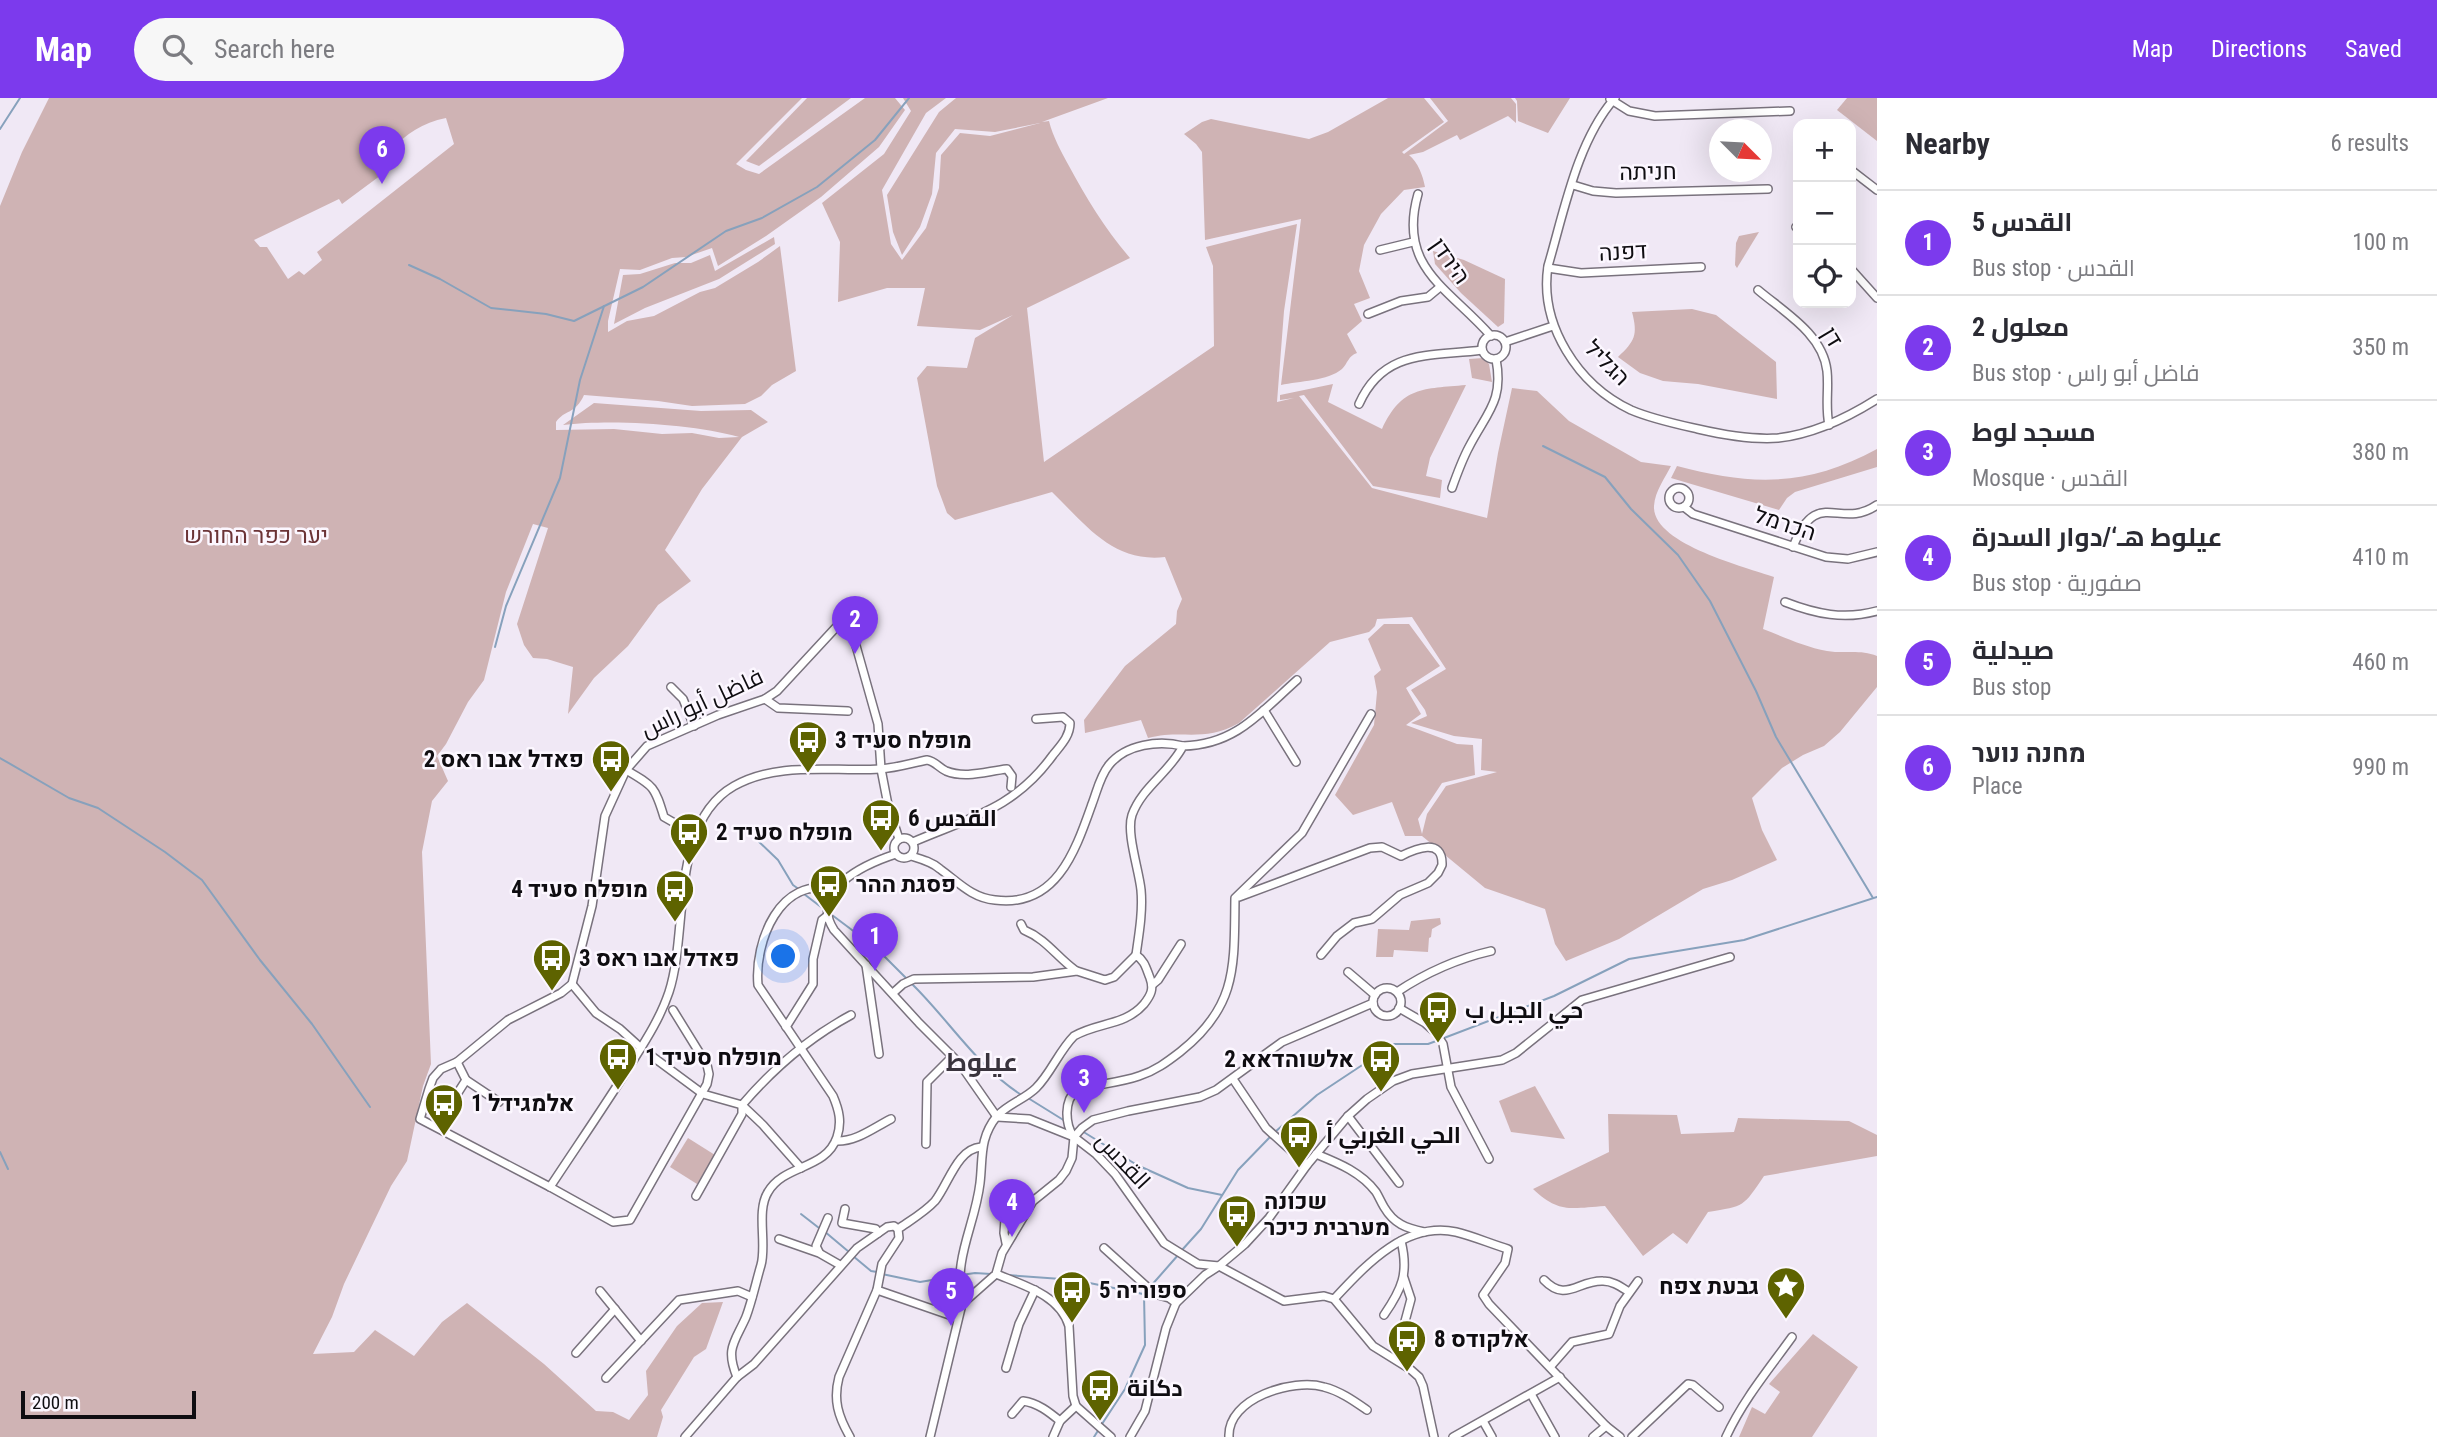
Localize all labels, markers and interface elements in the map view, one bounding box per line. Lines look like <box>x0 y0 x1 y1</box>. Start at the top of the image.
search box <box>134 18 624 81</box>
text: Map <box>35 30 92 69</box>
icon: search <box>158 30 196 68</box>
text: Search here <box>214 34 335 64</box>
text: Map <box>2132 35 2173 63</box>
text: Directions <box>2211 35 2307 63</box>
text: Saved <box>2345 35 2402 63</box>
north arrow <box>1709 119 1772 182</box>
map controls <box>1793 119 1856 308</box>
button: + <box>1793 119 1856 182</box>
pin: 6 <box>359 126 405 184</box>
text: Nearby <box>1905 126 1990 161</box>
text: 6 results <box>2331 130 2409 157</box>
street label: חניתה <box>1619 158 1677 186</box>
button: − <box>1793 182 1856 245</box>
text: القدس 5 <box>1972 207 2073 237</box>
text: 1 <box>1922 229 1934 256</box>
text: 100 m <box>2352 229 2409 256</box>
street label: הירדן <box>1424 233 1476 289</box>
street label: דפנה <box>1598 237 1648 267</box>
button: locate <box>1793 245 1856 308</box>
text: Bus stop · القدس <box>1972 255 2135 282</box>
text: معلول 2 <box>1972 312 2069 342</box>
street label: דן <box>1816 322 1848 352</box>
text: 2 <box>1922 334 1934 361</box>
text: 350 m <box>2352 334 2409 361</box>
street label: הגליל <box>1579 335 1635 391</box>
text: Bus stop · فاضل أبو راس <box>1972 360 2200 387</box>
text: مسجد لوط <box>1972 417 2096 447</box>
text: 3 <box>1922 439 1934 466</box>
text: 380 m <box>2352 439 2409 466</box>
text: Mosque · القدس <box>1972 465 2128 492</box>
street label: הכרמל <box>1751 501 1819 547</box>
park label: יער כפר החורש <box>184 522 328 549</box>
text: عيلوط هـ‘/دوار السدرة <box>1972 522 2223 552</box>
text: 4 <box>1922 544 1934 571</box>
text: 410 m <box>2352 544 2409 571</box>
text: Bus stop · صفورية <box>1972 570 2142 597</box>
pin: 2 <box>832 596 878 654</box>
text: صيدلية <box>1972 635 2054 665</box>
text: 5 <box>1922 649 1934 676</box>
text: 460 m <box>2352 649 2409 676</box>
street label: فاضل أبو راس <box>636 661 768 743</box>
text: Bus stop <box>1972 674 2051 701</box>
bus stop icon: מופלח סעיד 3 <box>787 719 829 774</box>
place label: מופלח סעיד 3 <box>835 727 972 754</box>
bus stop icon: פאדל אבו ראס 2 <box>590 738 632 793</box>
text: מחנה נוער <box>1972 738 2086 768</box>
place label: פאדל אבו ראס 2 <box>424 746 584 773</box>
text: 6 <box>1922 754 1934 781</box>
text: 990 m <box>2352 754 2409 781</box>
text: Place <box>1972 773 2022 800</box>
bus stop icon: القدس 6 <box>860 797 902 852</box>
place label: القدس 6 <box>908 805 997 832</box>
bus stop icon: מופלח סעיד 2 <box>668 811 710 866</box>
place label: מופלח סעיד 2 <box>716 819 853 846</box>
bus stop icon: פסגת ההר <box>808 863 850 918</box>
bus stop icon: מופלח סעיד 4 <box>654 868 696 923</box>
place label: פסגת ההר <box>856 871 956 898</box>
place label: מופלח סעיד 4 <box>511 876 648 903</box>
pin: 1 <box>852 913 898 971</box>
bus stop icon: פאדל אבו ראס 3 <box>531 937 573 992</box>
your location <box>766 939 800 973</box>
place label: פאדל אבו ראס 3 <box>579 945 739 972</box>
bus stop icon: حي الجبل ب <box>1417 989 1459 1044</box>
place label: حي الجبل ب <box>1465 997 1583 1029</box>
bus stop icon: מופלח סעיד 1 <box>597 1036 639 1091</box>
bus stop icon: אלשוהדאא 2 <box>1360 1038 1402 1093</box>
place label: מופלח סעיד 1 <box>645 1044 782 1071</box>
place label: אלשוהדאא 2 <box>1224 1046 1354 1073</box>
district label: عيلوط <box>946 1047 1018 1077</box>
pin: 3 <box>1061 1055 1107 1113</box>
bus stop icon: אלמגידל 1 <box>423 1082 465 1137</box>
place label: אלמגידל 1 <box>471 1090 574 1117</box>
bus stop icon: الحي الغربي أ <box>1278 1114 1320 1169</box>
place label: الحي الغربي أ <box>1326 1120 1461 1154</box>
street label: القدس <box>1090 1127 1156 1195</box>
pin: 4 <box>989 1179 1035 1237</box>
place label: שכונה מערבית כיכר <box>1264 1188 1390 1241</box>
bus stop icon: שכונה מערבית כיכר <box>1216 1193 1258 1248</box>
place icon: גבעת צפח <box>1765 1265 1807 1320</box>
pin: 5 <box>928 1268 974 1326</box>
bus stop icon: ספוריה 5 <box>1051 1269 1093 1324</box>
place label: גבעת צפח <box>1659 1273 1759 1300</box>
place label: ספוריה 5 <box>1099 1277 1187 1304</box>
bus stop icon: אלקודס 8 <box>1386 1318 1428 1373</box>
place label: אלקודס 8 <box>1434 1326 1529 1353</box>
bus stop icon: دكانة <box>1079 1367 1121 1422</box>
place label: دكانة <box>1127 1375 1183 1402</box>
scale bar <box>21 1388 196 1420</box>
text: 200 m <box>32 1391 79 1414</box>

